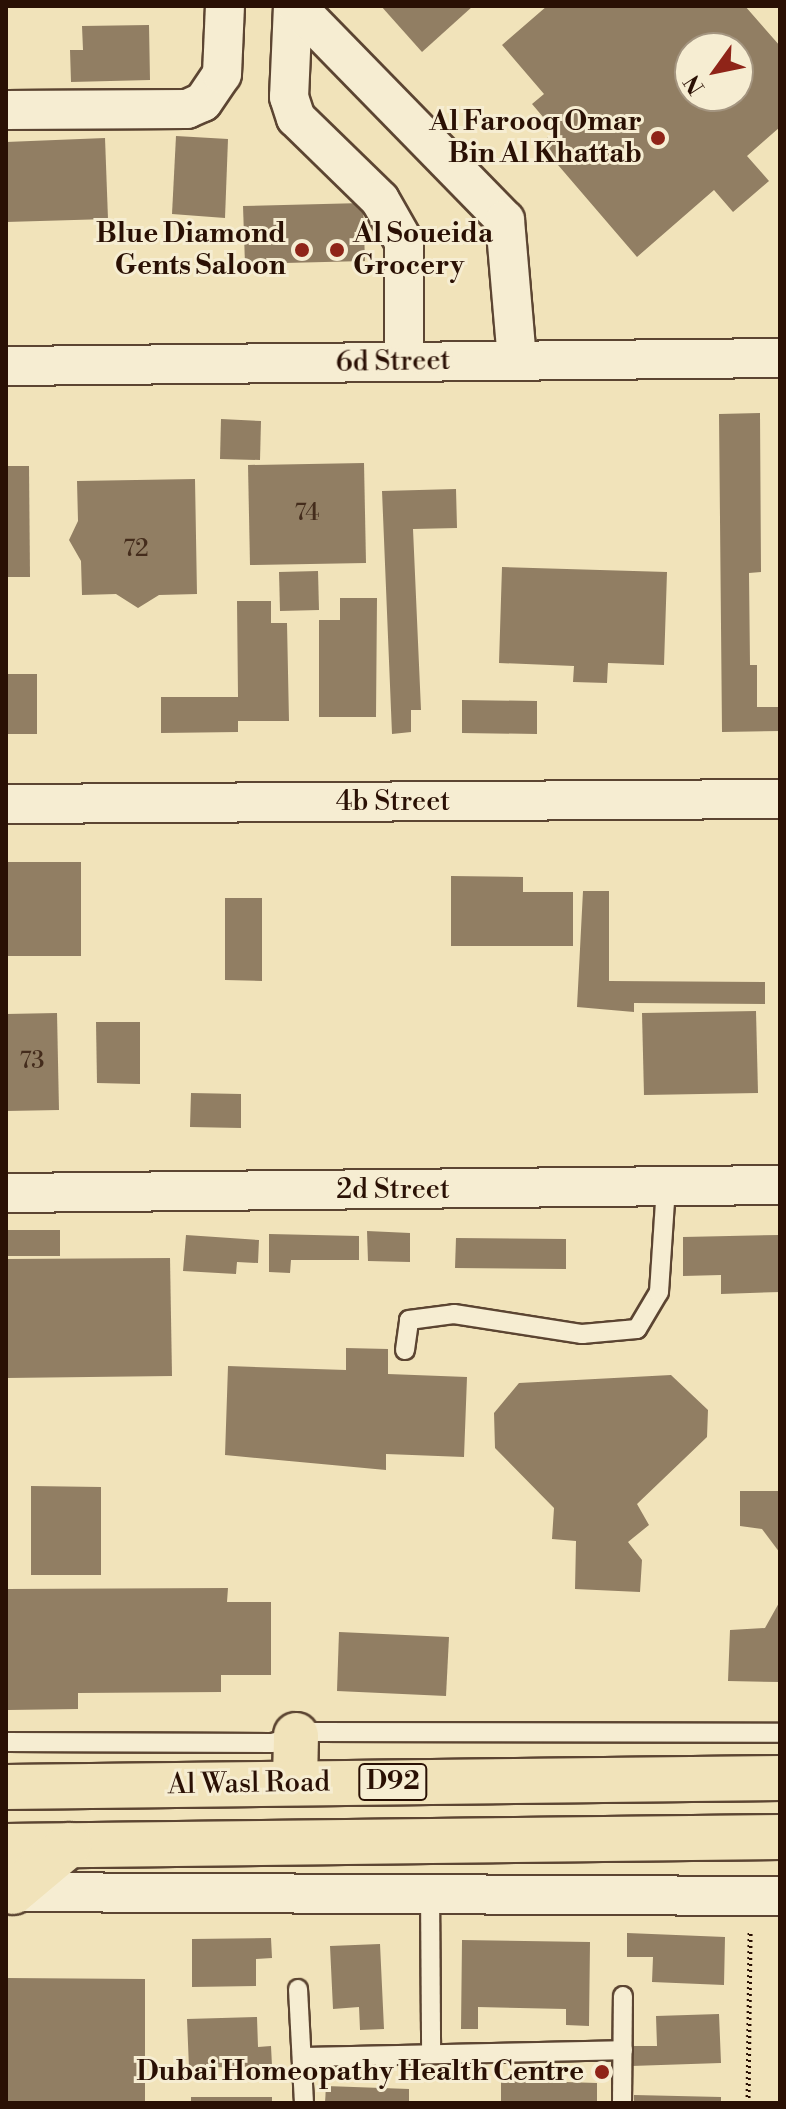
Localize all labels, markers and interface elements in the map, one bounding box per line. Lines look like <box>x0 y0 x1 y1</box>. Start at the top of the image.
north arrow <box>674 32 754 112</box>
text: N <box>679 70 711 99</box>
place label: Al Farooq Omar Bin Al Khattab <box>429 105 642 171</box>
marker: Al Farooq Omar Bin Al Khattab <box>649 129 667 147</box>
place label: Blue Diamond Gents Saloon <box>96 217 286 283</box>
place label: Al Soueida Grocery <box>353 217 493 283</box>
marker: Blue Diamond Gents Saloon <box>293 241 311 259</box>
marker: Al Soueida Grocery <box>328 241 346 259</box>
street label: 6d Street <box>335 344 451 380</box>
house number: 74 <box>294 500 320 528</box>
house number: 72 <box>123 536 149 564</box>
street label: 4b Street <box>336 785 450 819</box>
house number: 73 <box>19 1048 45 1076</box>
street label: 2d Street <box>336 1173 450 1207</box>
road number: D92 <box>357 1760 429 1804</box>
street label: Al Wasl Road <box>168 1766 330 1802</box>
place label: Dubai Homeopathy Health Centre <box>136 2055 584 2089</box>
marker: Dubai Homeopathy Health Centre <box>591 2061 613 2083</box>

